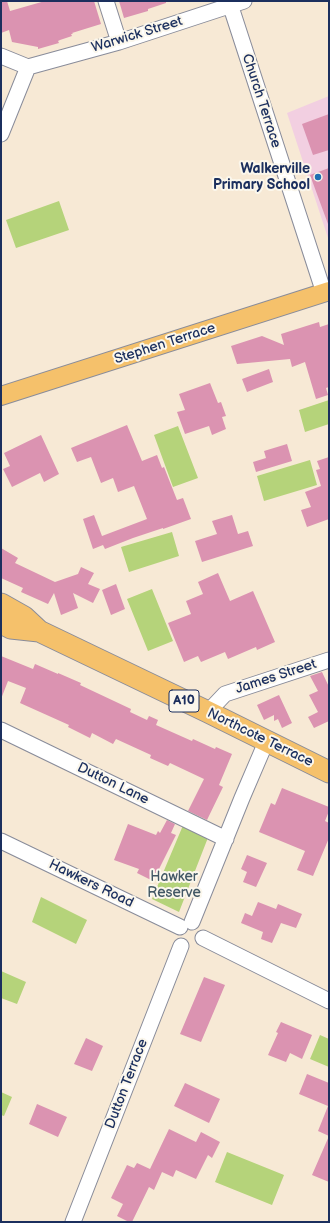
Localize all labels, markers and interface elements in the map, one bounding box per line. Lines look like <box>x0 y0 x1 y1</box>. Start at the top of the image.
street label: Warwick Street <box>90 13 184 57</box>
street label: Church Terrace <box>238 52 284 150</box>
place label: Walkerville Primary School <box>213 161 310 194</box>
marker: Walkerville Primary School <box>313 172 323 182</box>
street label: Stephen Terrace <box>112 320 218 368</box>
street label: James Street <box>233 656 319 698</box>
road number: A10 <box>169 690 199 712</box>
street label: Northcote Terrace <box>204 705 316 771</box>
street label: Dutton Lane <box>74 759 152 809</box>
street label: Hawkers Road <box>46 856 136 912</box>
park label: Hawker Reserve <box>147 869 201 902</box>
street label: Dutton Terrace <box>102 1037 152 1131</box>

